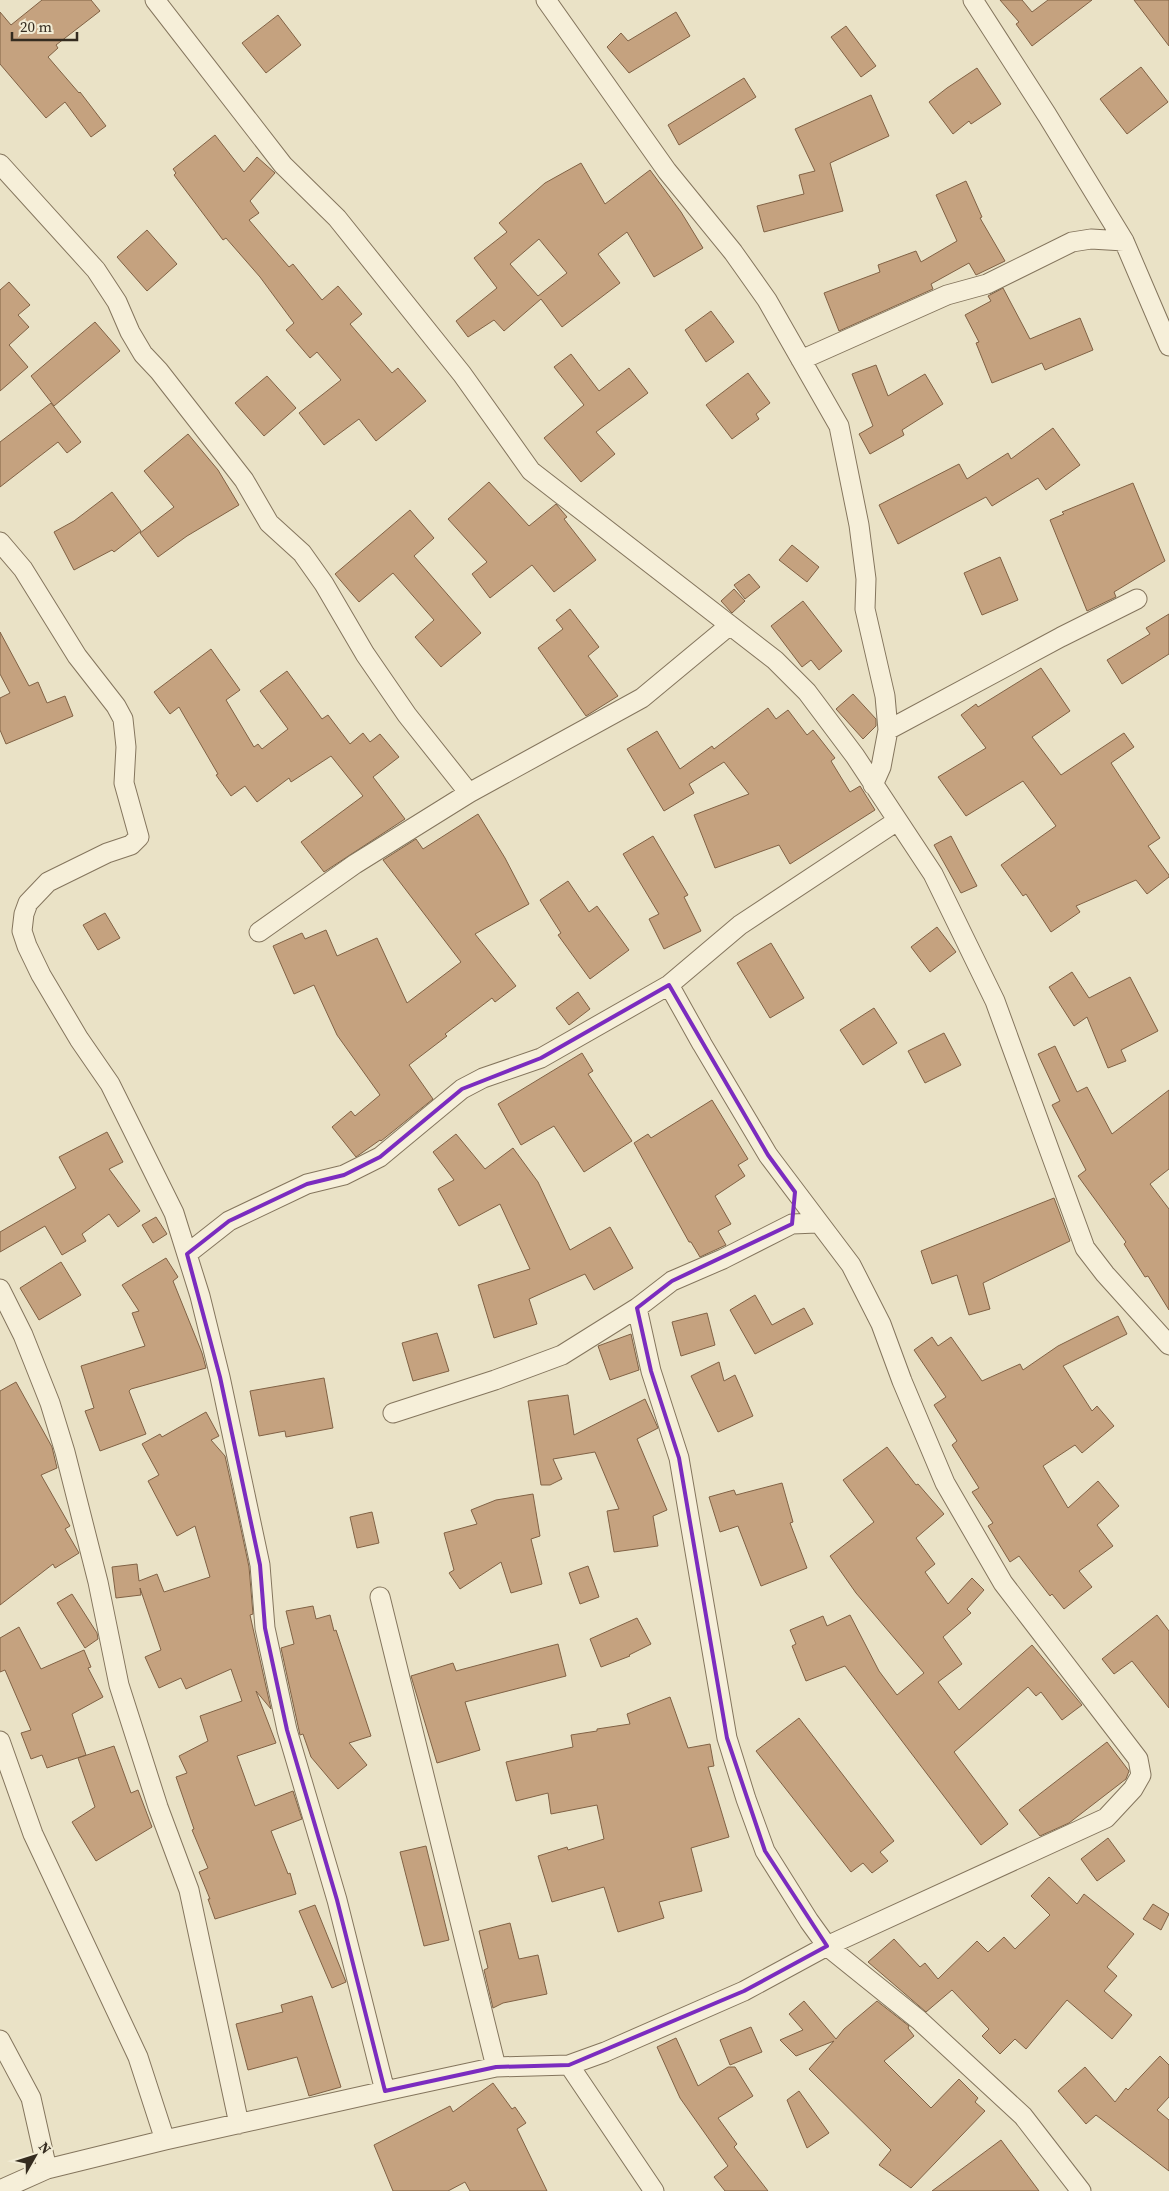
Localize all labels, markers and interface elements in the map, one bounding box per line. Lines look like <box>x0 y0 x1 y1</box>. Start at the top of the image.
scale bar <box>12 10 78 42</box>
text: 20 m <box>20 16 52 37</box>
north arrow <box>10 2131 60 2181</box>
text: N <box>34 2138 56 2158</box>

